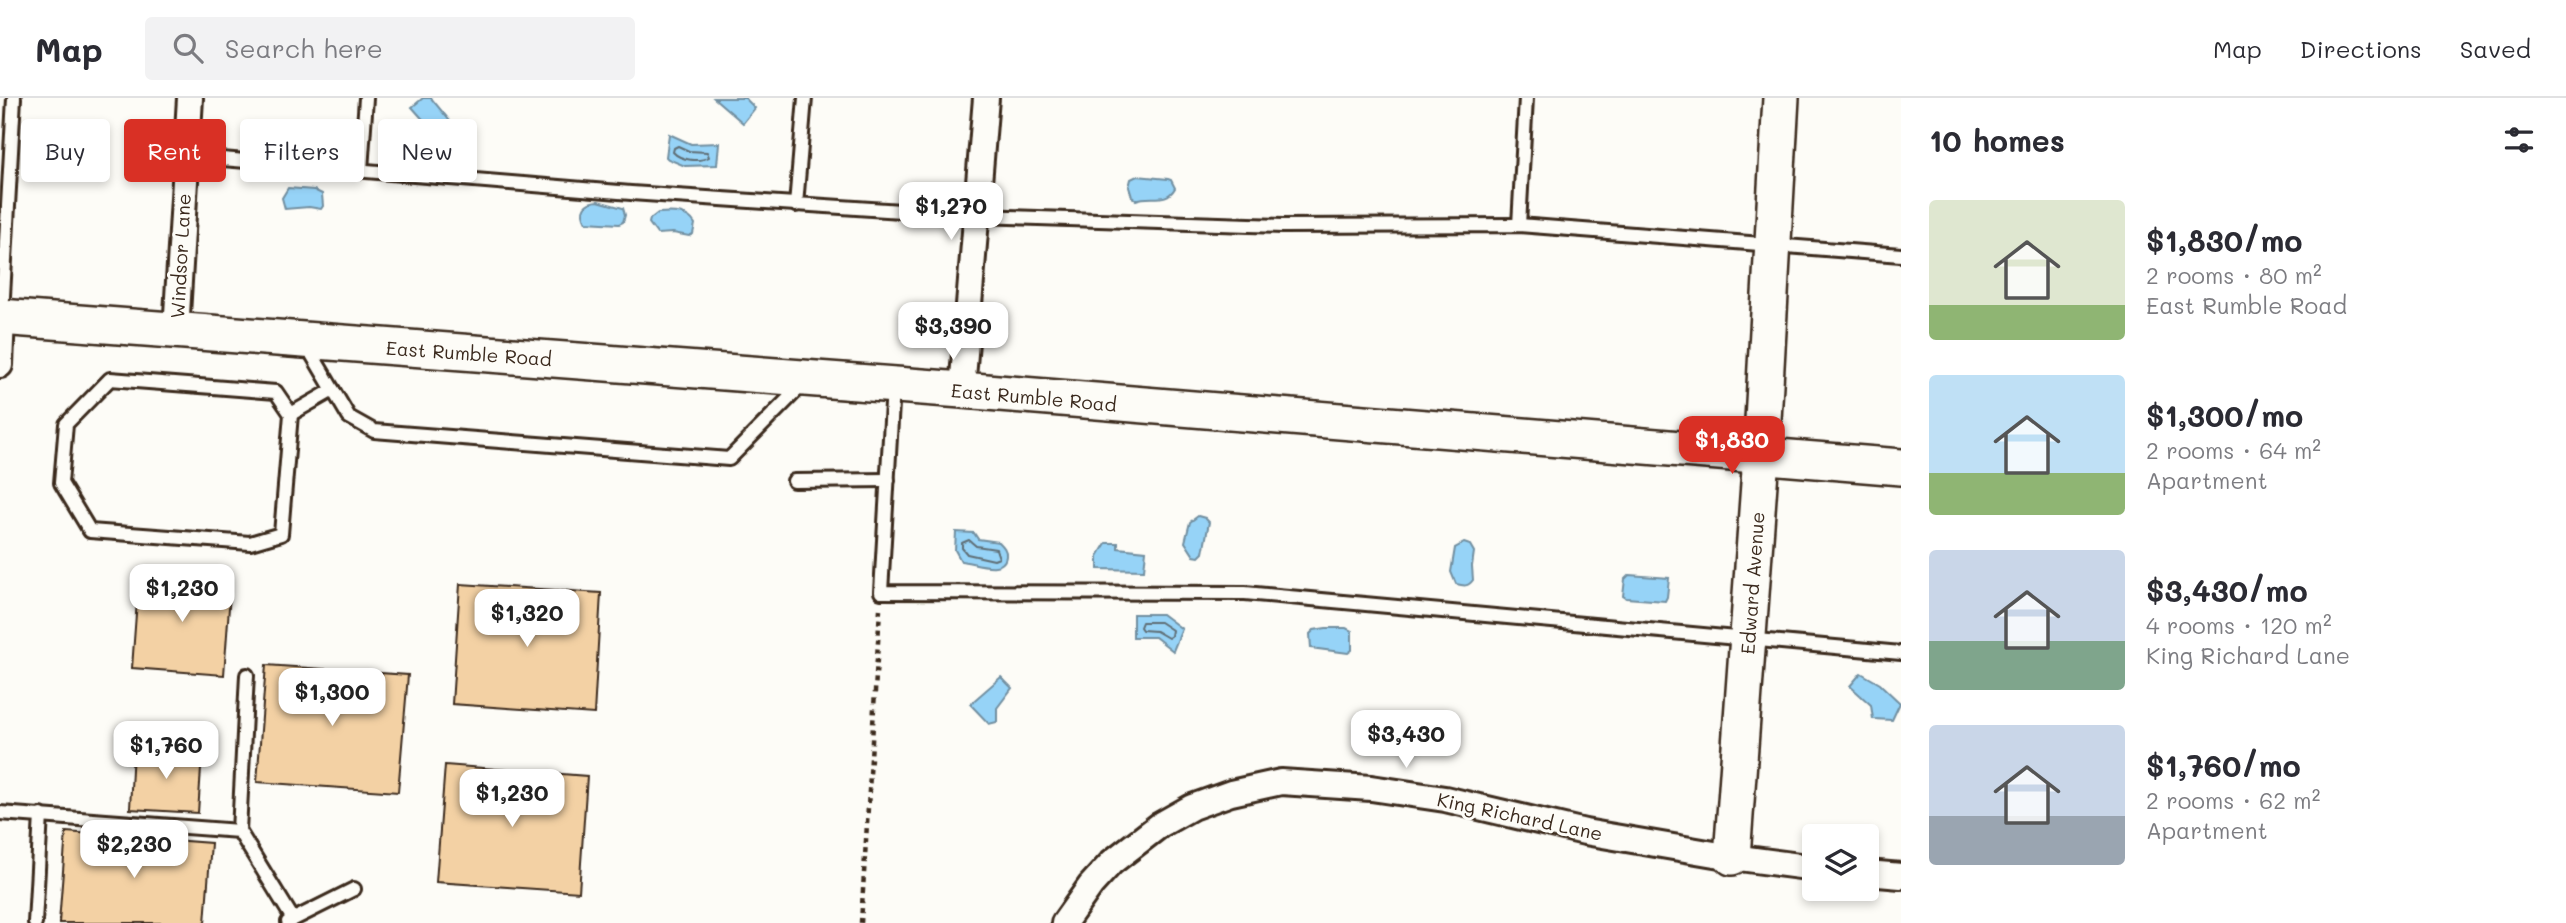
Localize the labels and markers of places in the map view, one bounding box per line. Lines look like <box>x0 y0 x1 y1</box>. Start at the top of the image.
pin: $1,270 <box>894 183 1008 242</box>
pin: $3,390 <box>896 302 1010 362</box>
pin: $1,830 <box>1675 416 1789 476</box>
pin: $1,230 <box>125 564 239 624</box>
pin: $1,320 <box>470 589 584 649</box>
pin: $1,300 <box>275 668 389 728</box>
pin: $3,430 <box>1349 710 1463 770</box>
pin: $1,760 <box>109 722 223 781</box>
pin: $1,230 <box>455 770 569 829</box>
pin: $2,230 <box>77 820 191 880</box>

